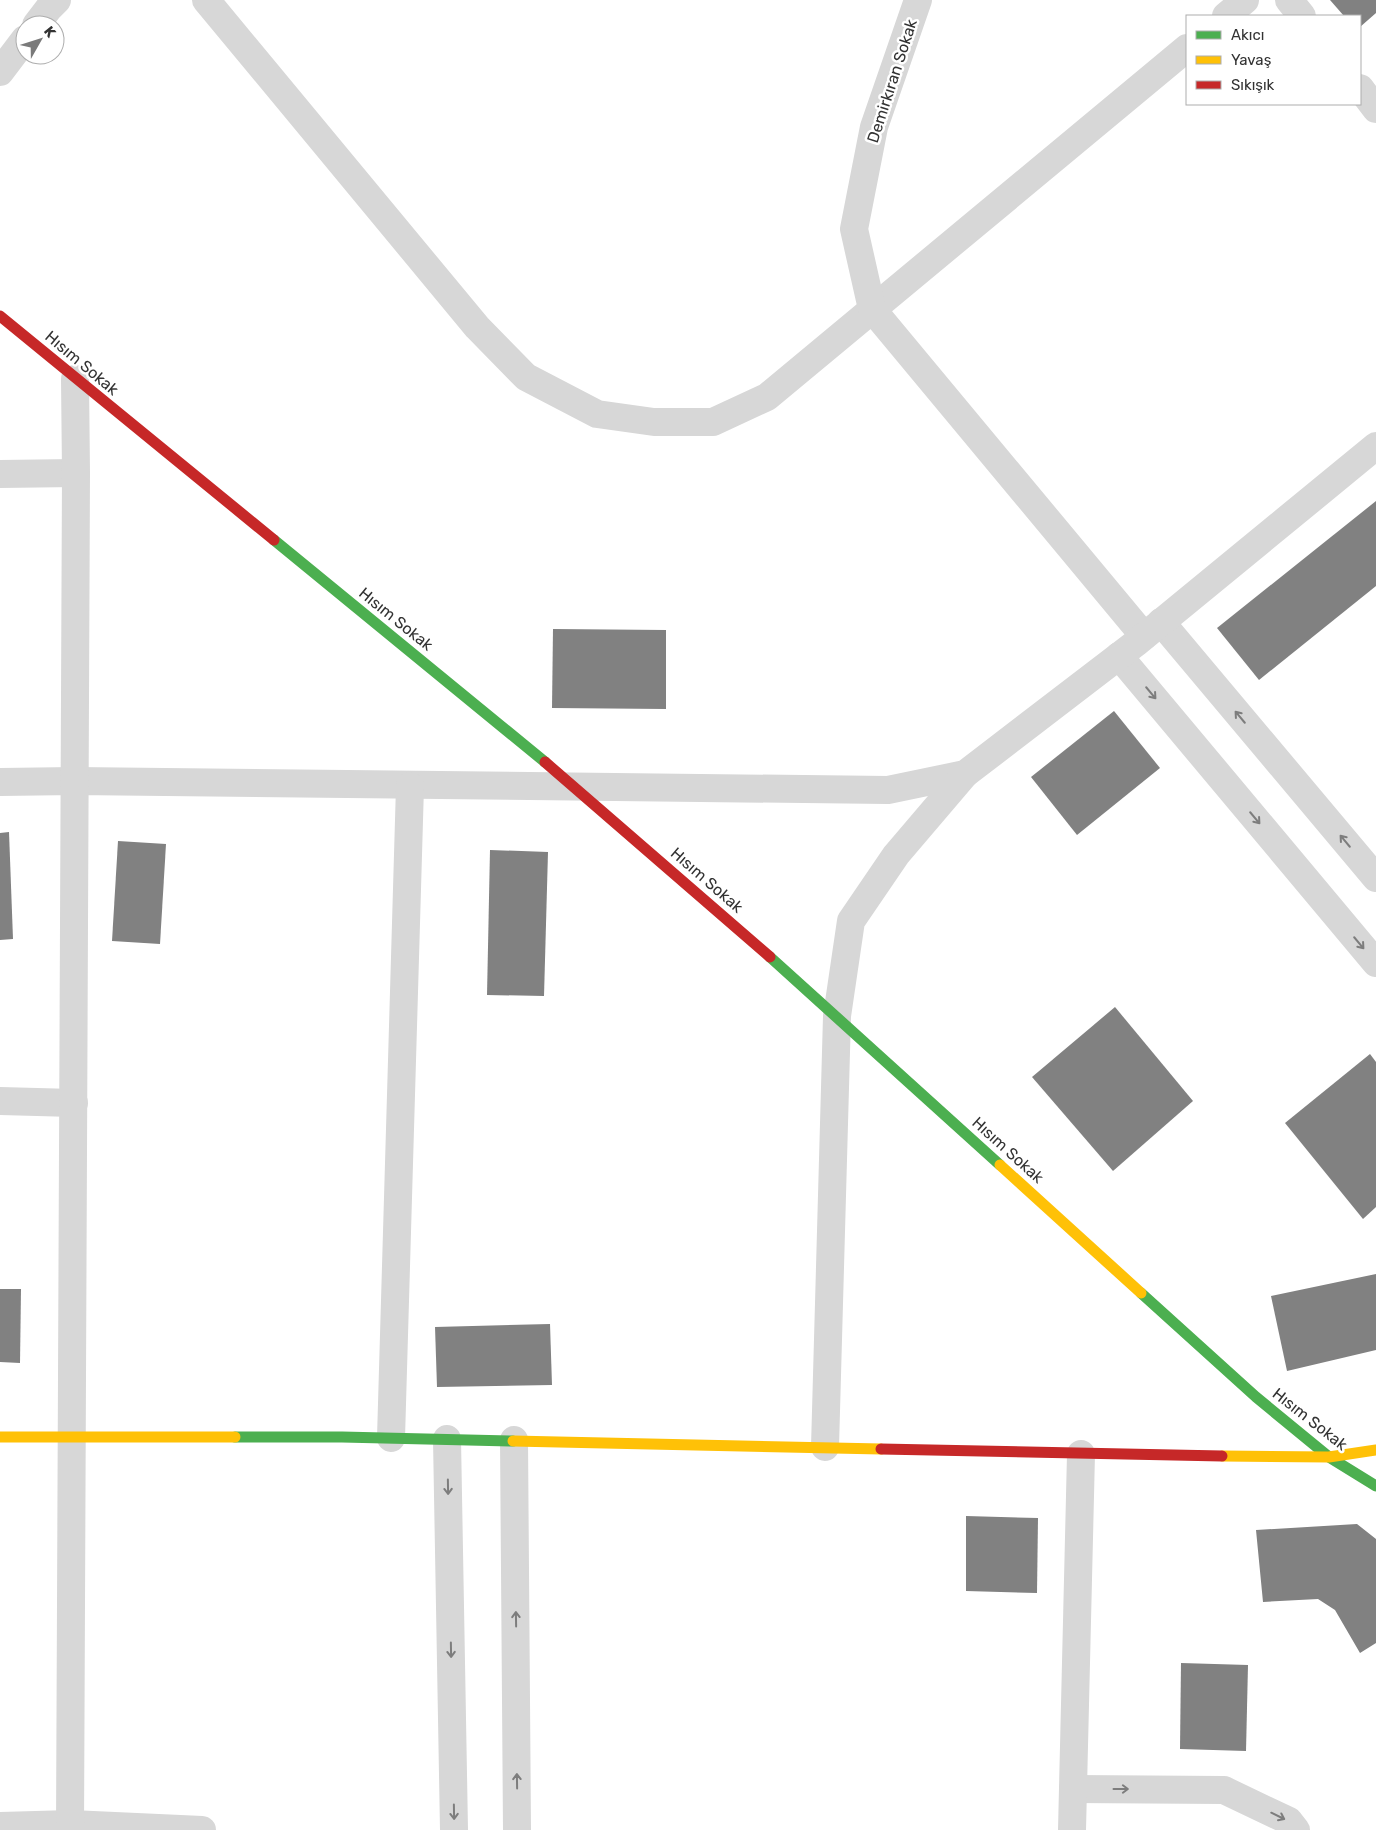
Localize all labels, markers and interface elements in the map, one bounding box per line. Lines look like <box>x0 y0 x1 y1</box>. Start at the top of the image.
north arrow <box>15 15 65 65</box>
legend <box>1186 15 1361 105</box>
street label: Demirkıran Sokak <box>863 16 921 145</box>
text: K <box>40 23 60 42</box>
text: Akıcı <box>1231 26 1264 44</box>
text: Yavaş <box>1231 51 1272 69</box>
text: Sıkışık <box>1231 76 1275 94</box>
street label: Hısım Sokak <box>41 327 123 400</box>
street label: Hısım Sokak <box>355 583 437 655</box>
one-way arrow <box>1145 686 1156 699</box>
one-way arrow <box>1235 710 1246 723</box>
one-way arrow <box>1249 811 1260 824</box>
one-way arrow <box>1339 835 1350 848</box>
street label: Hısım Sokak <box>667 843 748 917</box>
one-way arrow <box>1353 936 1364 949</box>
street label: Hısım Sokak <box>968 1113 1048 1188</box>
street label: Hısım Sokak <box>1269 1384 1352 1455</box>
one-way arrow <box>443 1479 453 1495</box>
one-way arrow <box>511 1611 520 1627</box>
one-way arrow <box>446 1642 456 1658</box>
one-way arrow <box>512 1774 522 1790</box>
one-way arrow <box>1113 1784 1129 1794</box>
one-way arrow <box>449 1804 458 1820</box>
one-way arrow <box>1270 1812 1285 1821</box>

